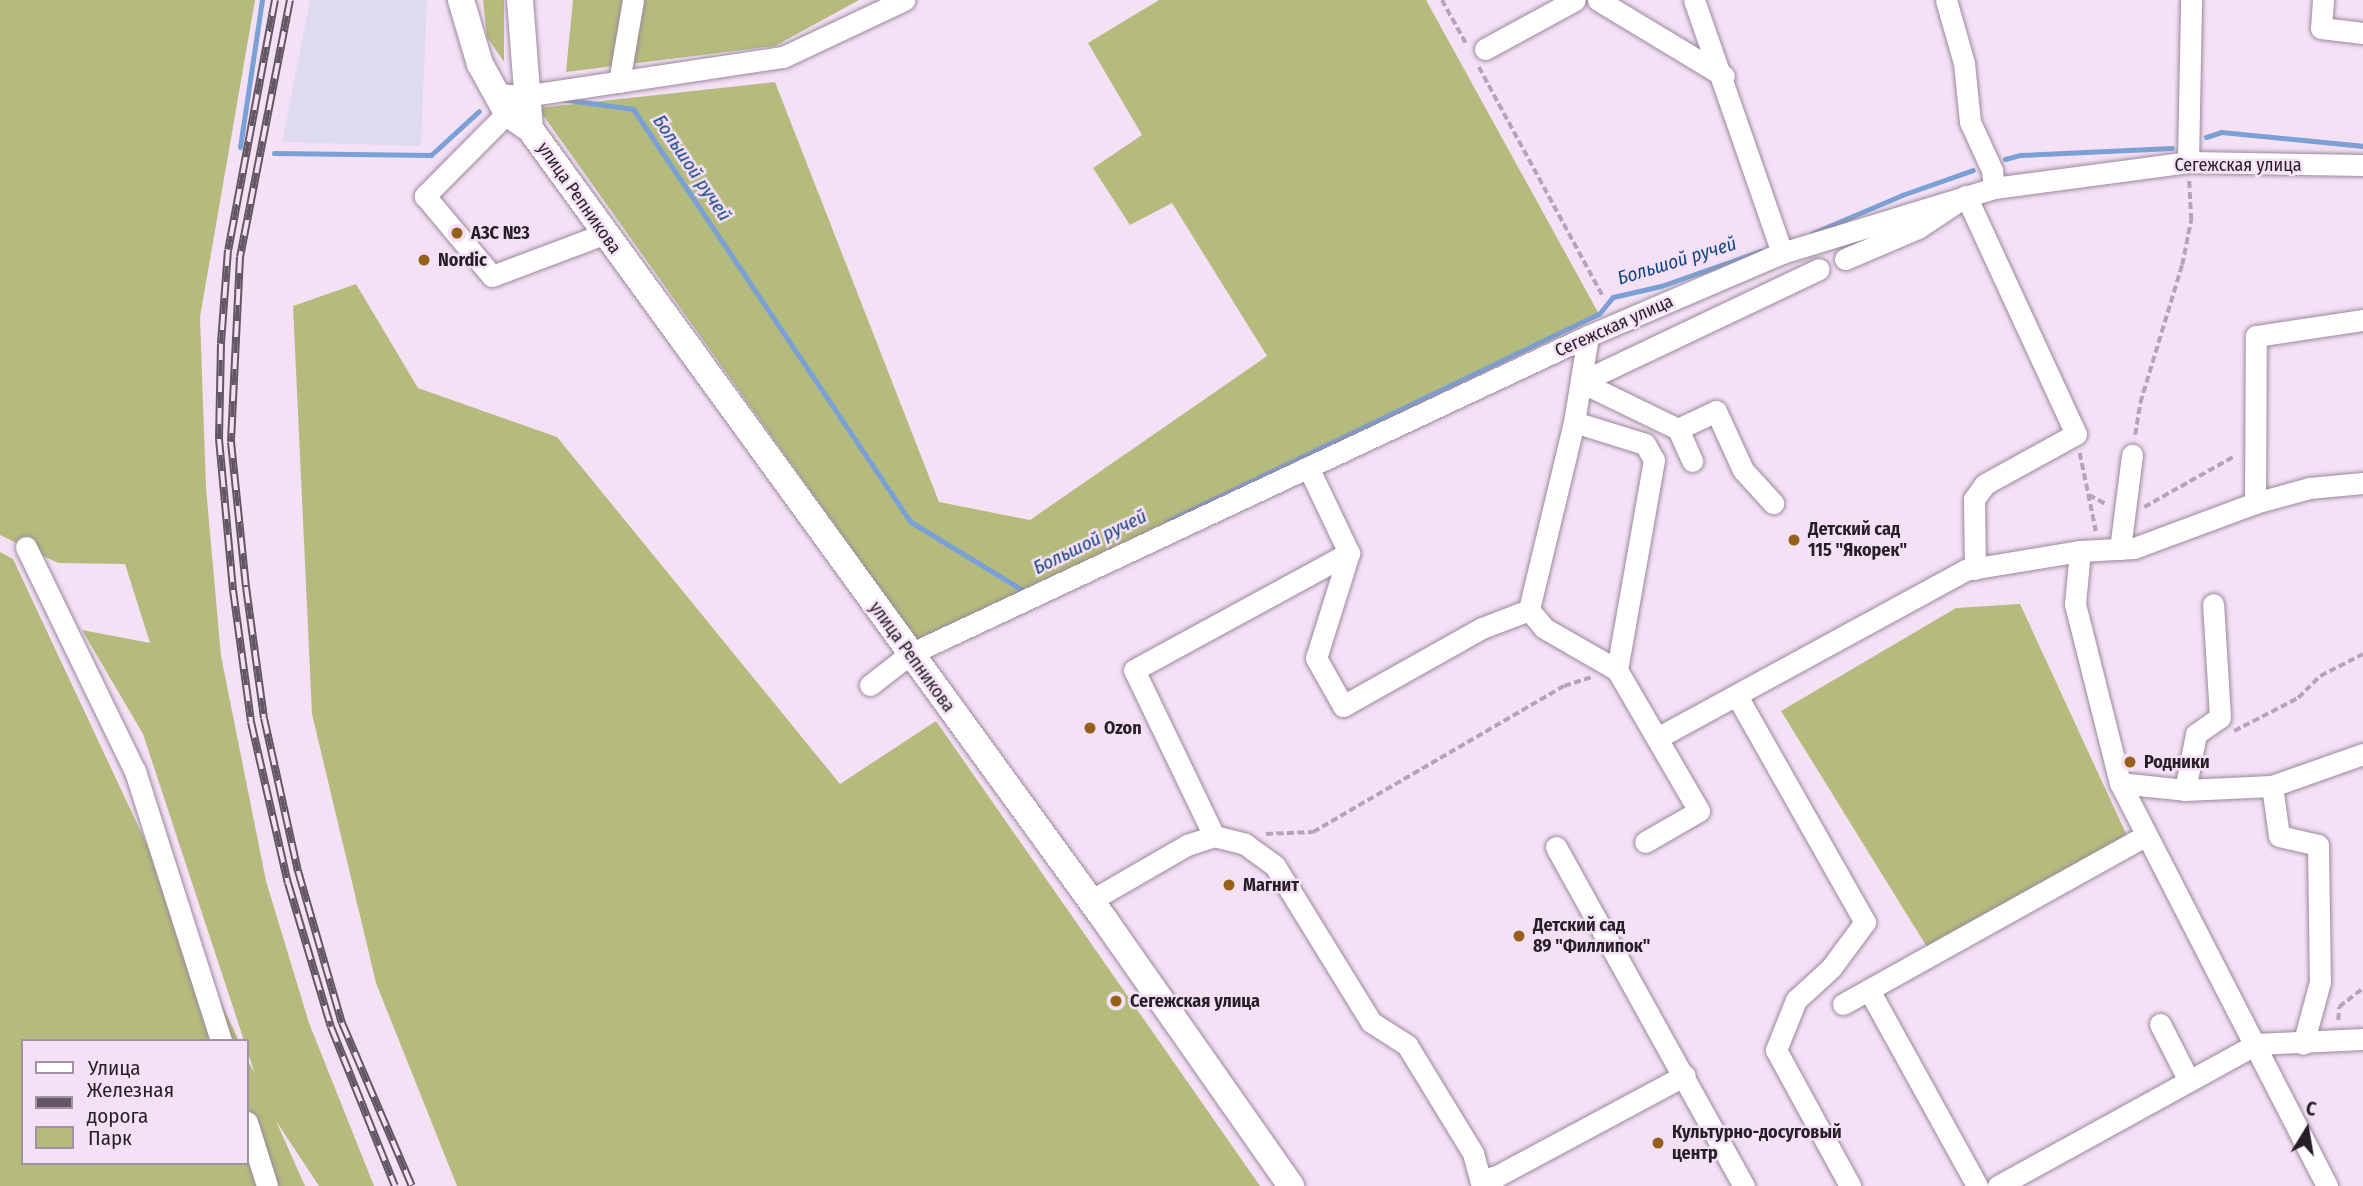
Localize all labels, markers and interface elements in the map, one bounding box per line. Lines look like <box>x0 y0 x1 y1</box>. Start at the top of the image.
water label: Большой ручей <box>648 110 736 226</box>
street label: улица Репникова <box>532 138 626 258</box>
street label: Сегежская улица <box>2174 154 2302 176</box>
place label: АЗС №3 <box>471 222 530 244</box>
marker: АЗС №3 <box>449 225 465 241</box>
water label: Большой ручей <box>1615 232 1739 290</box>
place label: Nordic <box>438 249 487 271</box>
marker: Nordic <box>416 252 432 268</box>
street label: Сегежская улица <box>1551 290 1677 362</box>
water label: Большой ручей <box>1030 505 1150 579</box>
place label: Детский сад 115 "Якорек" <box>1808 519 1907 562</box>
marker: Детский сад 115 "Якорек" <box>1786 532 1802 548</box>
street label: улица Репникова <box>865 598 959 716</box>
place label: Ozon <box>1104 717 1142 739</box>
marker: Ozon <box>1082 720 1098 736</box>
place label: Родники <box>2144 751 2210 773</box>
marker: Родники <box>2122 754 2138 770</box>
place label: Магнит <box>1243 874 1299 896</box>
marker: Магнит <box>1221 877 1237 893</box>
place label: Детский сад 89 "Филлипок" <box>1533 915 1650 958</box>
marker: Детский сад 89 "Филлипок" <box>1511 928 1527 944</box>
place label: Сегежская улица <box>1130 990 1260 1012</box>
marker: Сегежская улица <box>1108 993 1124 1009</box>
legend <box>21 1039 248 1165</box>
text: Улица <box>88 1055 141 1081</box>
text: Железная дорога <box>87 1077 174 1129</box>
north arrow <box>2272 1095 2342 1165</box>
text: С <box>2304 1097 2318 1121</box>
place label: Культурно-досуговый центр <box>1672 1122 1842 1164</box>
text: Парк <box>88 1125 132 1151</box>
marker: Культурно-досуговый центр <box>1650 1135 1666 1151</box>

